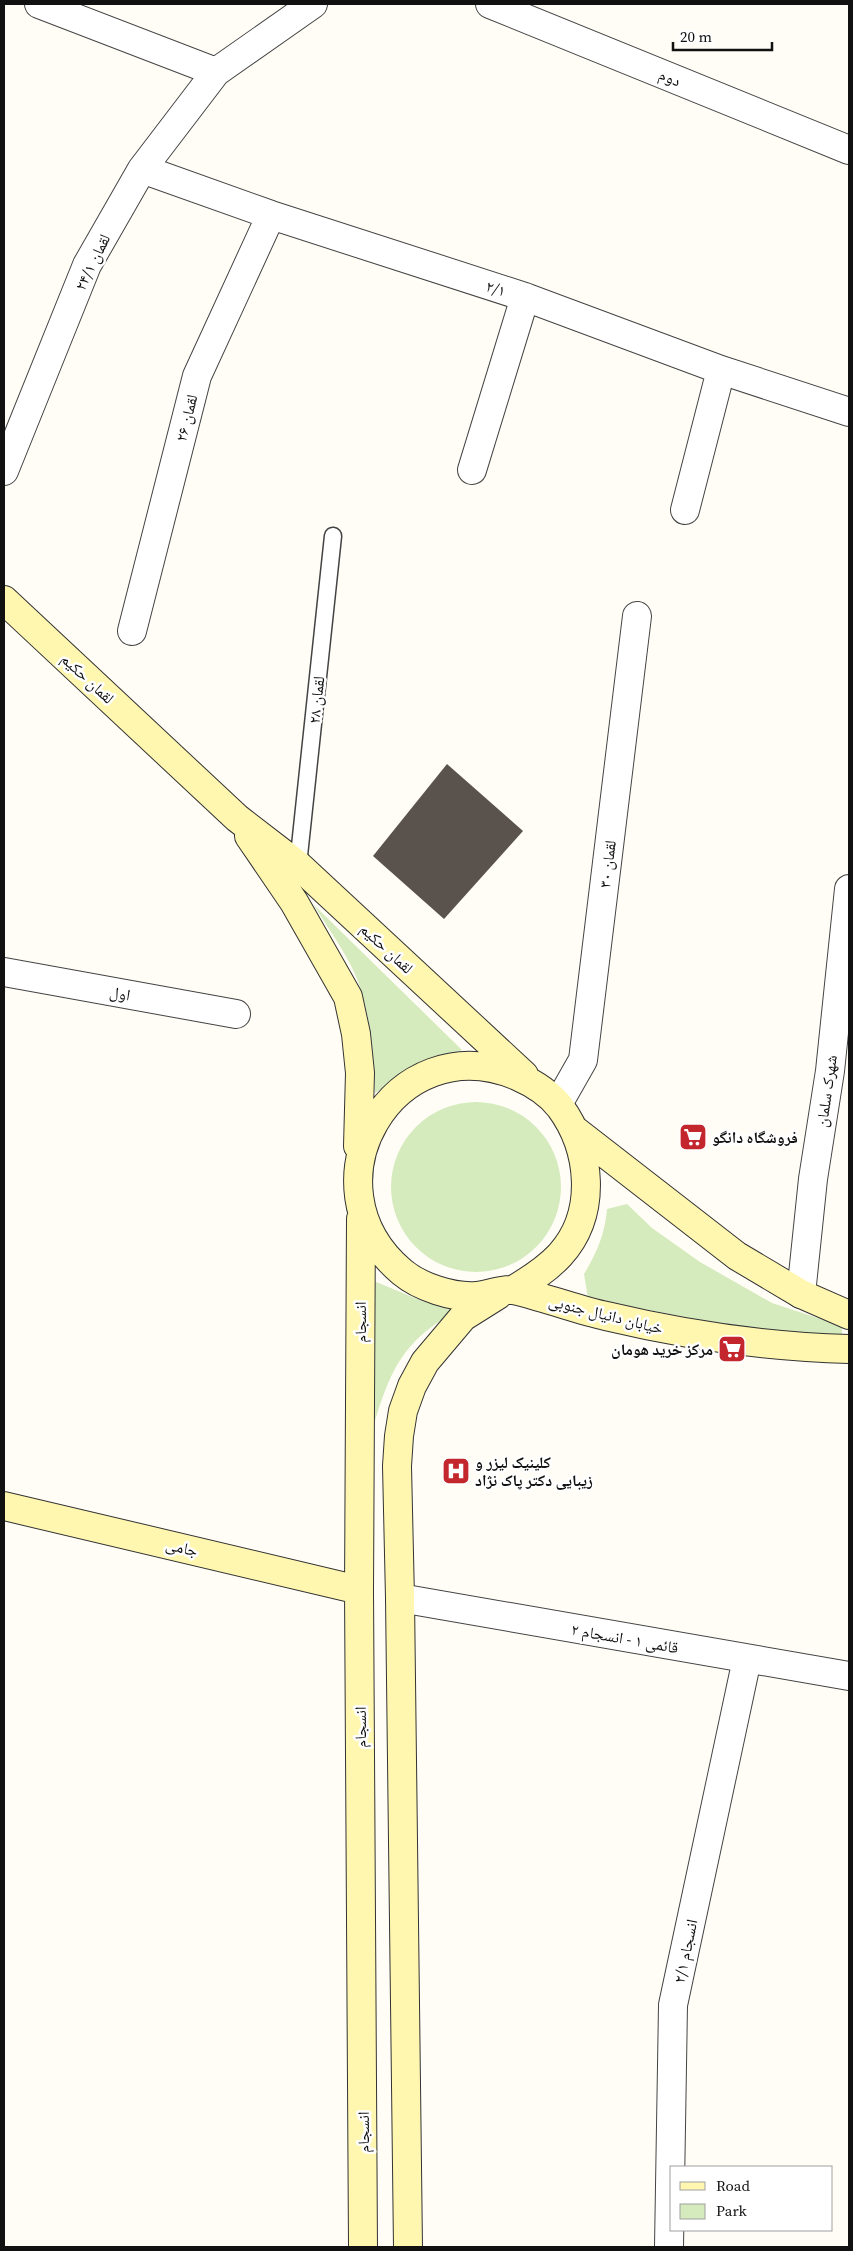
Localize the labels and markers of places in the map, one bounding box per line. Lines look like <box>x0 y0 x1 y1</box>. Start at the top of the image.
supermarket icon: فروشگاه دانگو <box>678 1122 708 1152</box>
place label: فروشگاه دانگو <box>712 1126 798 1148</box>
supermarket icon: مرکز خرید هومان <box>717 1334 747 1364</box>
place label: مرکز خرید هومان <box>611 1338 713 1360</box>
place label: کلینیک لیزر و زیبایی دکتر پاک نژاد <box>475 1451 593 1491</box>
hospital icon: کلینیک لیزر و زیبایی دکتر پاک نژاد <box>441 1456 471 1486</box>

